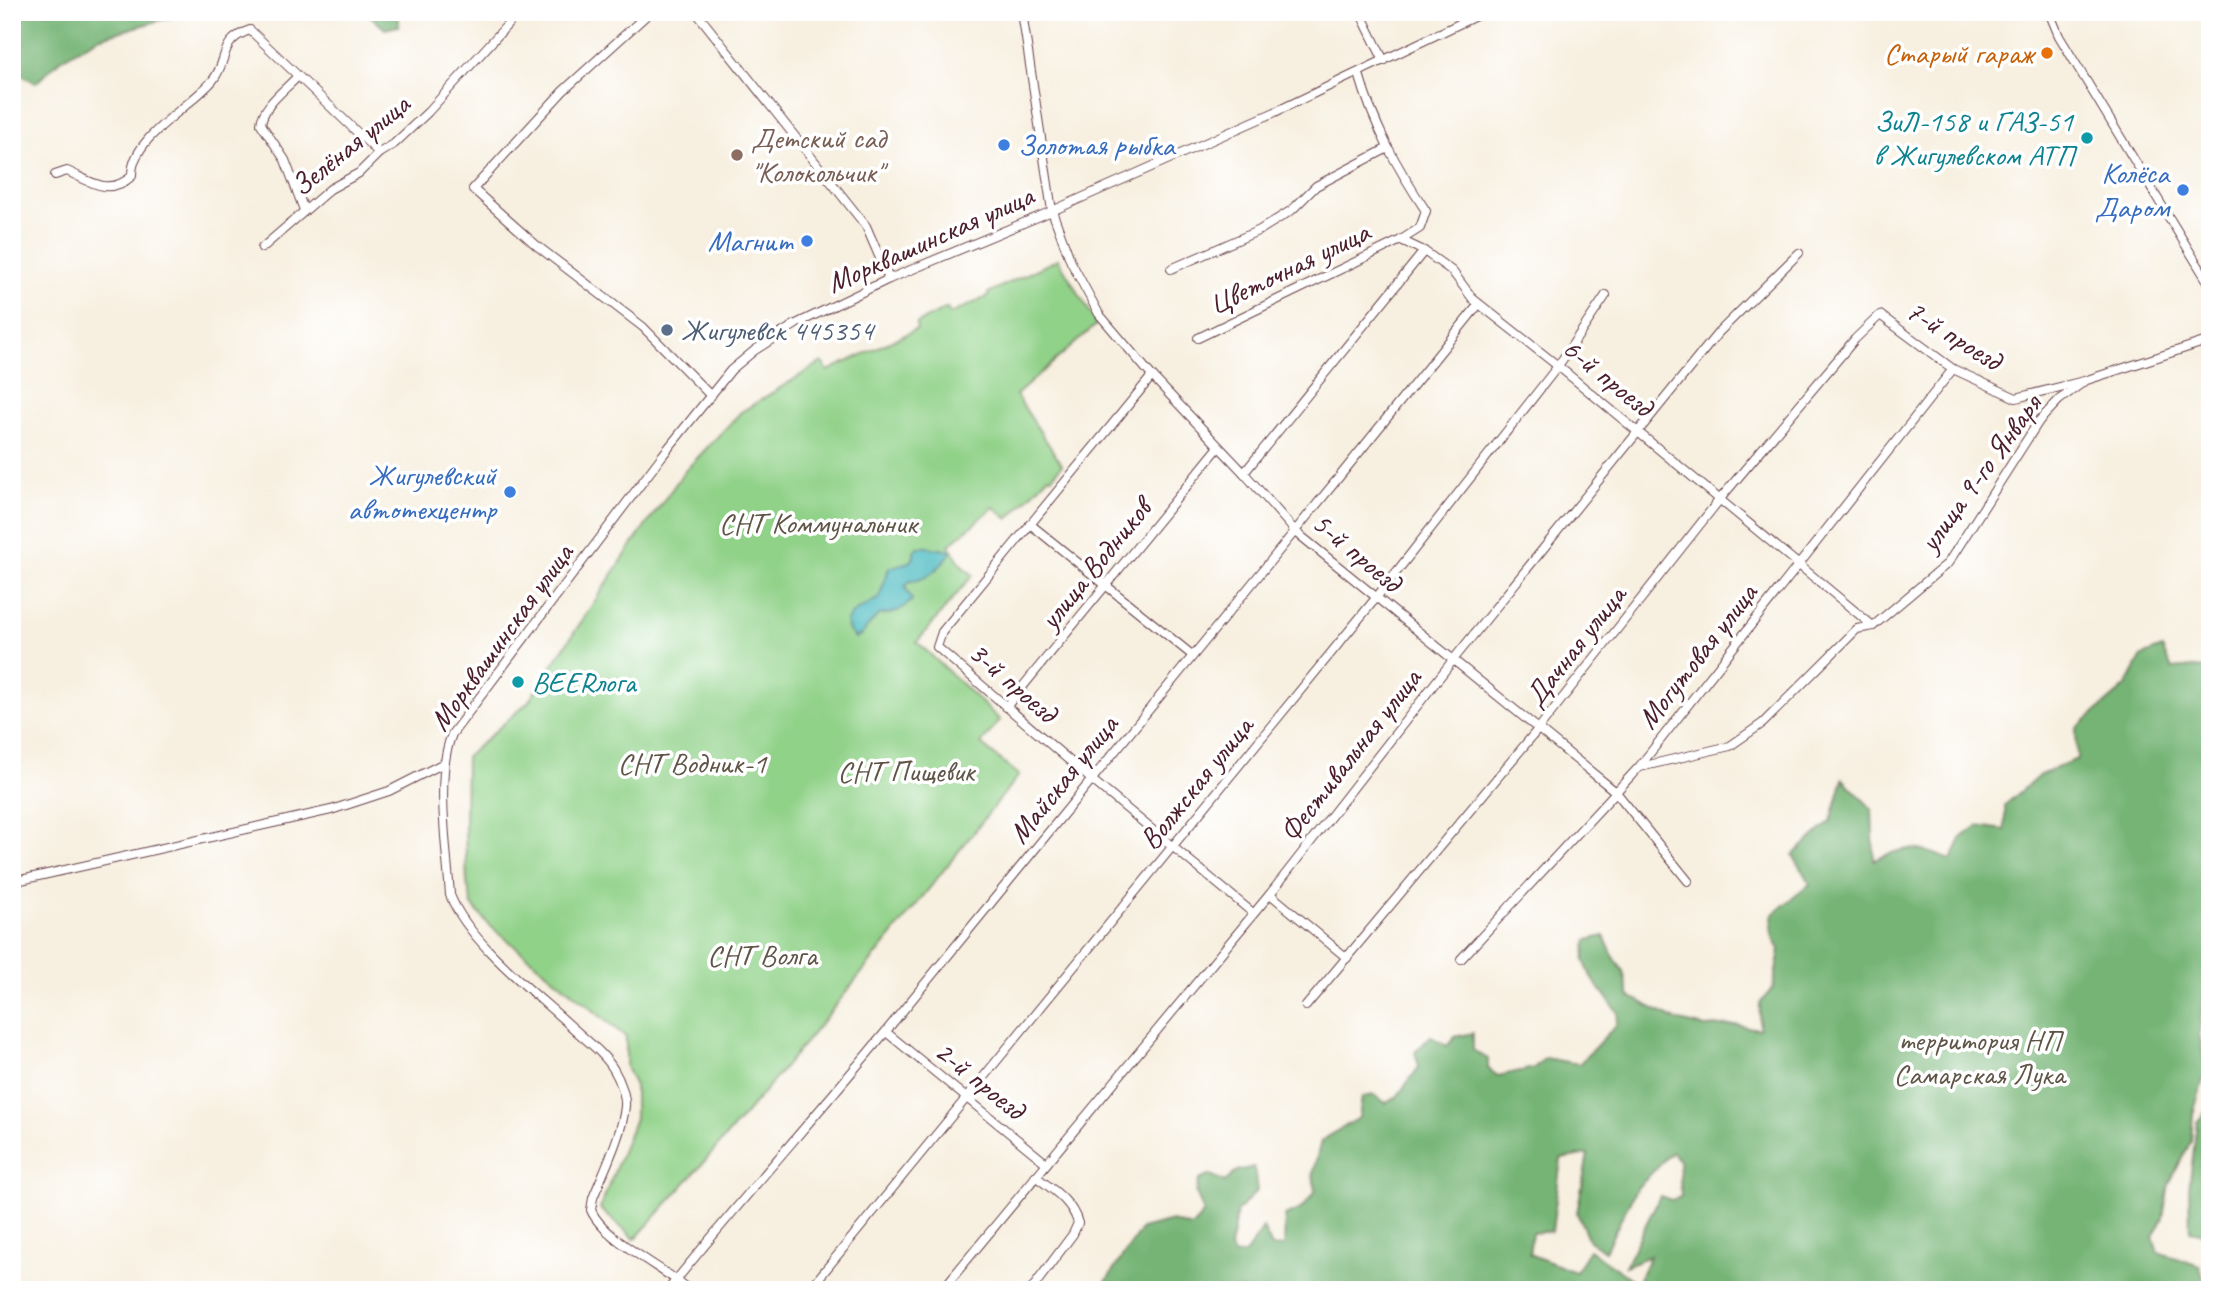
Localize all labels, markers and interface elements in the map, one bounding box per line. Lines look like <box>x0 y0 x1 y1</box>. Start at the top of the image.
place label: Старый гараж <box>1884 34 2037 72</box>
marker: Старый гараж <box>2039 45 2055 61</box>
street label: Зелёная улица <box>283 84 419 205</box>
place label: ЗиЛ-158 и ГАЗ-51 в Жигулевском АТП <box>1873 102 2078 174</box>
place label: Детский сад "Колокольчик" <box>751 119 889 191</box>
place label: Золотая рыбка <box>1018 126 1176 164</box>
marker: ЗиЛ-158 и ГАЗ-51 в Жигулевском АТП <box>2079 130 2095 146</box>
marker: Золотая рыбка <box>996 137 1012 153</box>
marker: Детский сад "Колокольчик" <box>729 147 745 163</box>
place label: Колёса Даром <box>2095 154 2172 226</box>
street label: Морквашинская улица <box>821 176 1041 302</box>
marker: Колёса Даром <box>2175 182 2191 198</box>
street label: Цветочная улица <box>1202 212 1377 323</box>
place label: Магнит <box>708 222 794 260</box>
marker: Магнит <box>799 233 815 249</box>
street label: 7-й проезд <box>1899 291 2011 380</box>
place label: Жигулевск 445354 <box>681 311 876 349</box>
marker: Жигулевск 445354 <box>659 322 675 338</box>
street label: 6-й проезд <box>1555 329 1663 426</box>
street label: улица 9-го Января <box>1909 385 2051 561</box>
place label: Жигулевский автотехцентр <box>348 456 498 528</box>
marker: Жигулевский автотехцентр <box>502 484 518 500</box>
street label: улица Водников <box>1029 486 1163 639</box>
park label: СНТ Коммунальник <box>719 504 920 542</box>
street label: 5-й проезд <box>1304 504 1411 602</box>
street label: Морквашинская улица <box>420 534 583 738</box>
street label: Могутовая улица <box>1628 574 1767 736</box>
street label: Дачная улица <box>1516 576 1636 714</box>
street label: 3-й проезд <box>961 633 1067 733</box>
street label: Фестивальная улица <box>1271 659 1431 849</box>
place label: BEERлога <box>532 663 638 701</box>
marker: BEERлога <box>510 674 526 690</box>
street label: Майская улица <box>1000 706 1127 851</box>
street label: Волжская улица <box>1131 707 1263 857</box>
park label: СНТ Водник-1 <box>618 744 768 782</box>
park label: СНТ Пищевик <box>838 752 976 790</box>
park label: СНТ Волга <box>707 936 819 974</box>
park label: территория НП Самарская Лука <box>1894 1021 2067 1093</box>
street label: 2-й проезд <box>927 1032 1035 1129</box>

